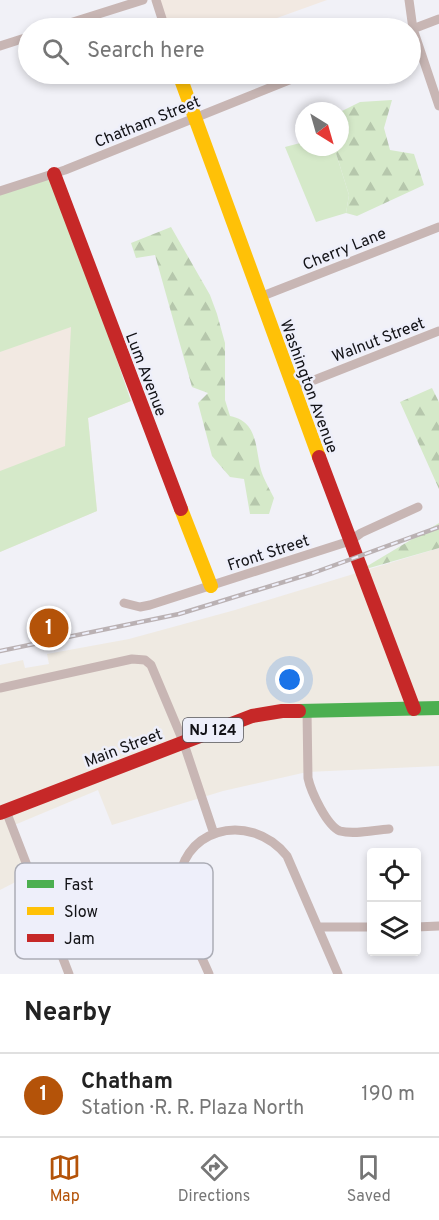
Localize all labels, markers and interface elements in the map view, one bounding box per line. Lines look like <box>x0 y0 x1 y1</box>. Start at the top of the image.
search box <box>18 18 421 84</box>
icon: search <box>39 35 72 68</box>
text: Search here <box>87 38 205 65</box>
street label: Chatham Street <box>92 93 204 153</box>
north arrow <box>295 102 349 156</box>
street label: Cherry Lane <box>300 224 390 276</box>
street label: Walnut Street <box>330 314 428 368</box>
street label: Washington Avenue <box>275 317 342 456</box>
street label: Lum Avenue <box>120 330 170 419</box>
street label: Front Street <box>225 531 312 577</box>
pin: 1 <box>29 606 68 650</box>
your location <box>275 665 304 694</box>
road number: NJ 124 <box>183 718 243 742</box>
street label: Main Street <box>82 725 165 773</box>
map controls <box>367 848 421 956</box>
button: locate <box>367 848 421 902</box>
legend <box>15 863 213 959</box>
text: Fast <box>64 876 94 896</box>
button: layers <box>367 902 421 956</box>
text: Slow <box>64 903 98 923</box>
text: Jam <box>64 930 95 950</box>
text: Nearby <box>24 997 112 1030</box>
text: Chatham <box>81 1069 173 1096</box>
text: 1 <box>40 1082 48 1108</box>
text: 190 m <box>361 1082 415 1108</box>
text: Station · R. R. Plaza North <box>81 1096 304 1122</box>
tab: Map <box>48 1151 81 1207</box>
tab: Directions <box>178 1151 250 1207</box>
tab: Saved <box>347 1151 391 1207</box>

